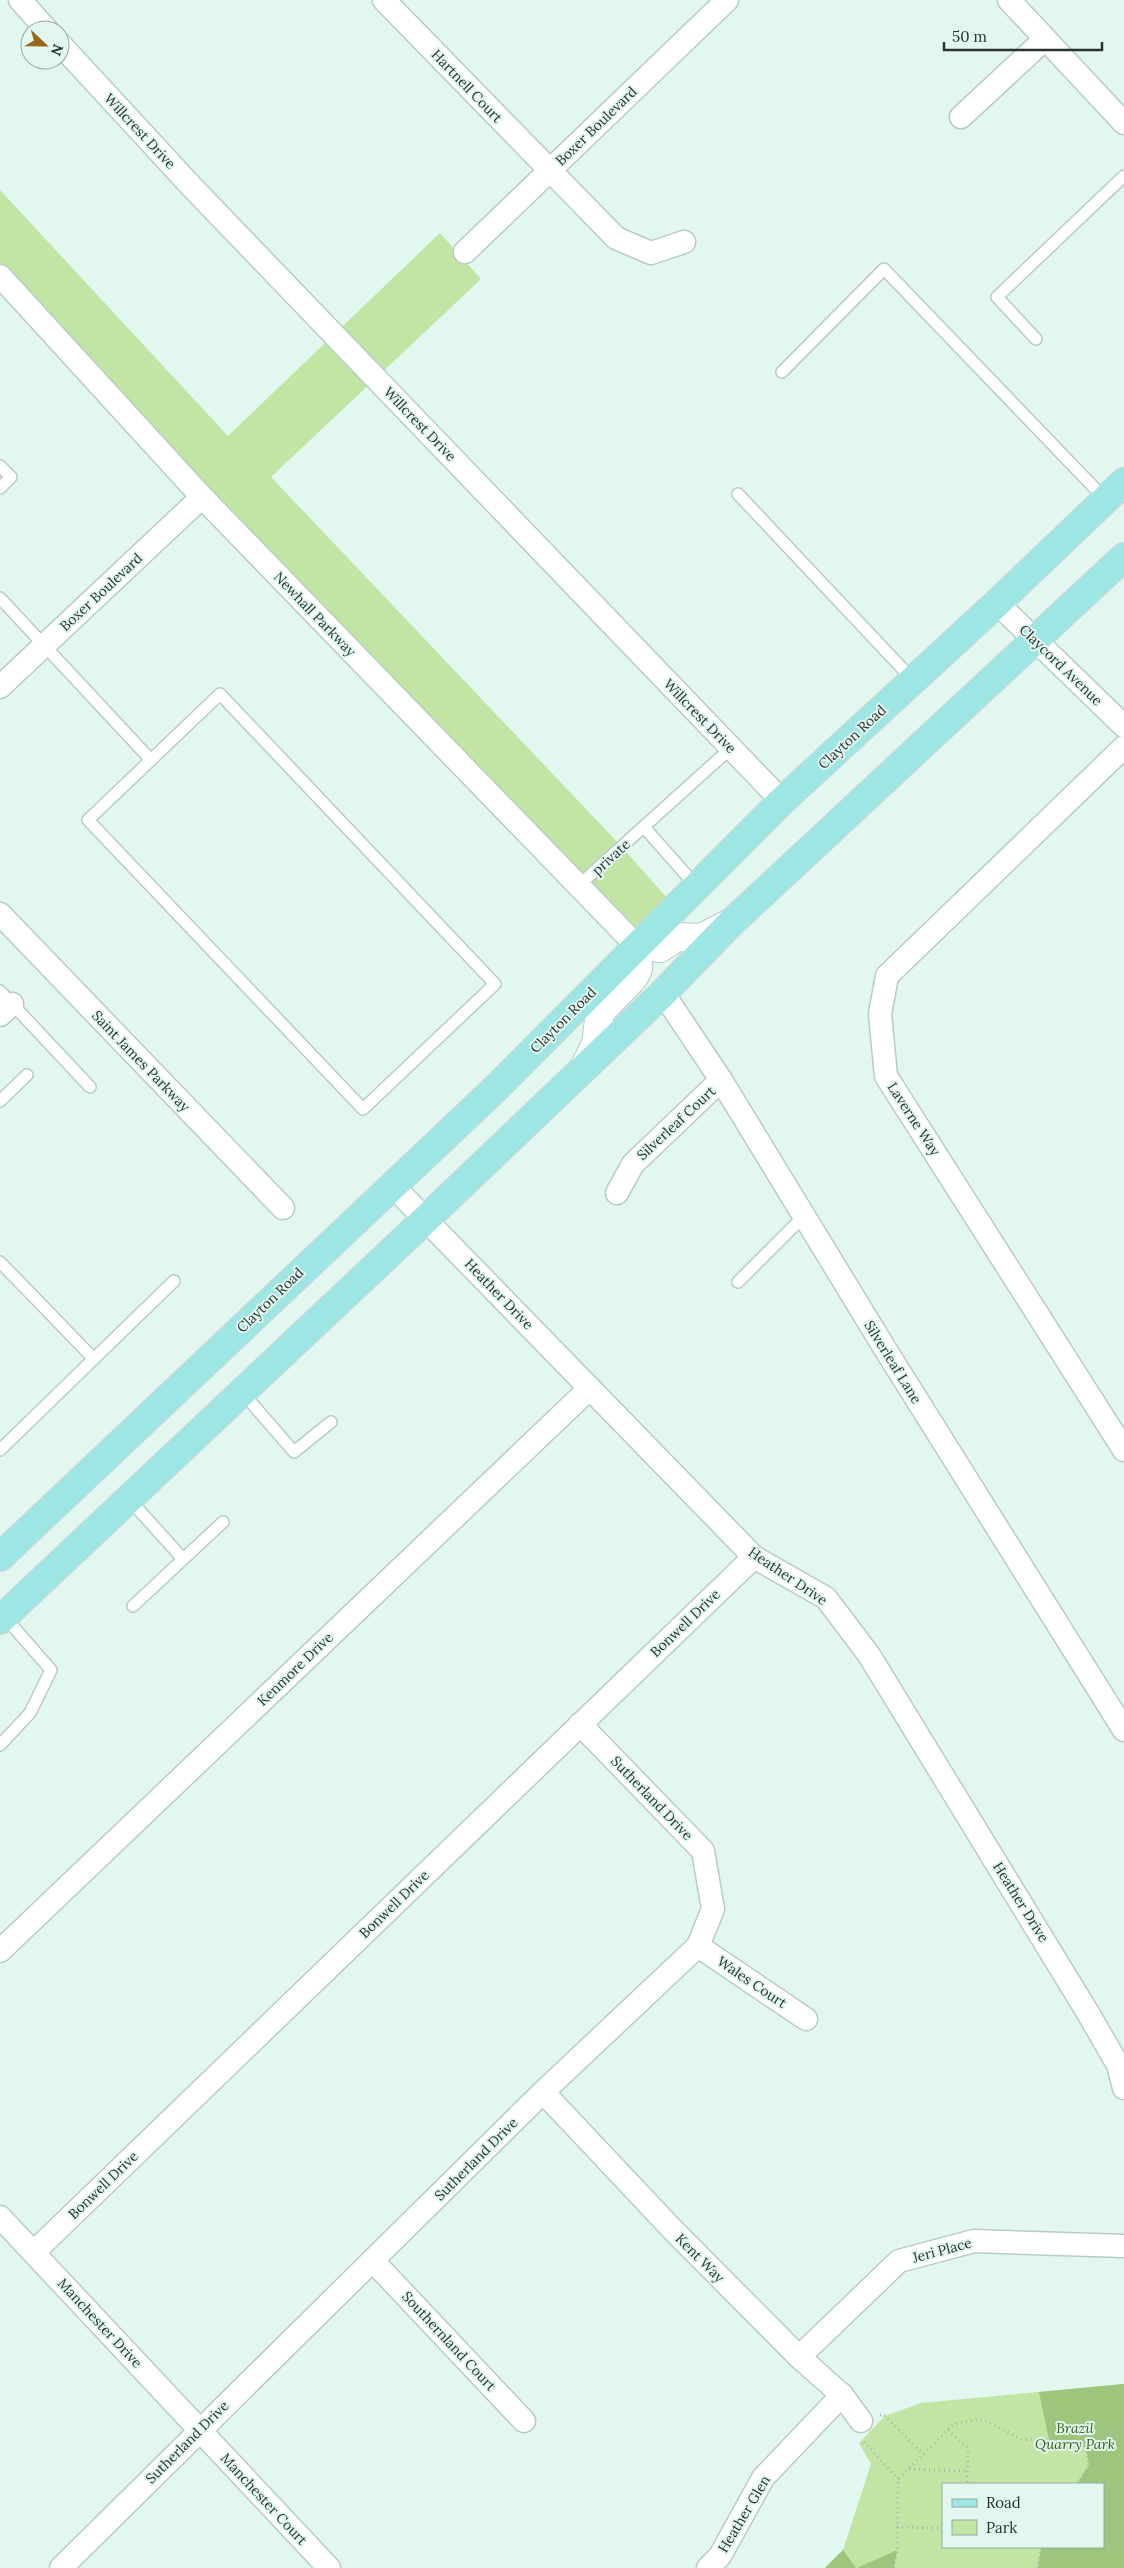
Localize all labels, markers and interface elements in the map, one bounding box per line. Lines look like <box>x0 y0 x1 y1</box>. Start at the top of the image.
north arrow <box>20 20 70 70</box>
scale bar <box>944 20 1102 52</box>
text: 50 m <box>952 27 987 46</box>
text: N <box>47 41 67 58</box>
street label: Hartnell Court <box>428 46 507 127</box>
street label: Boxer Boulevard <box>551 83 641 169</box>
street label: Willcrest Drive <box>100 89 180 173</box>
street label: Willcrest Drive <box>380 383 460 465</box>
street label: Boxer Boulevard <box>56 549 146 635</box>
street label: Newhall Parkway <box>270 568 360 661</box>
street label: Claycord Avenue <box>1016 621 1107 710</box>
street label: Willcrest Drive <box>660 675 740 757</box>
street label: Clayton Road <box>814 701 890 773</box>
street label: private <box>588 835 634 879</box>
street label: Clayton Road <box>526 983 600 1057</box>
street label: Saint James Parkway <box>88 1007 194 1116</box>
street label: Laverne Way <box>884 1079 945 1160</box>
street label: Silverleaf Court <box>633 1082 720 1164</box>
street label: Heather Drive <box>461 1255 538 1333</box>
street label: Clayton Road <box>233 1264 307 1336</box>
street label: Silverleaf Lane <box>860 1317 926 1407</box>
street label: Heather Drive <box>745 1543 831 1609</box>
street label: Bonwell Drive <box>646 1585 724 1661</box>
street label: Kenmore Drive <box>253 1628 337 1710</box>
street label: Sutherland Drive <box>607 1752 697 1844</box>
street label: Heather Drive <box>989 1858 1053 1946</box>
street label: Bonwell Drive <box>355 1866 433 1942</box>
street label: Wales Court <box>714 1952 791 2012</box>
street label: Sutherland Drive <box>431 2113 522 2204</box>
street label: Bonwell Drive <box>64 2147 142 2223</box>
street label: Kent Way <box>672 2230 729 2287</box>
street label: Jeri Place <box>909 2233 974 2267</box>
street label: Manchester Drive <box>54 2274 146 2372</box>
street label: Southernland Court <box>398 2287 500 2395</box>
street label: Sutherland Drive <box>142 2396 233 2487</box>
park label: Brazil Quarry Park <box>1035 2419 1115 2453</box>
street label: Manchester Court <box>217 2449 312 2549</box>
street label: Heather Glen <box>714 2472 774 2556</box>
legend <box>942 2483 1104 2548</box>
text: Road <box>986 2493 1021 2512</box>
text: Park <box>986 2518 1017 2537</box>

